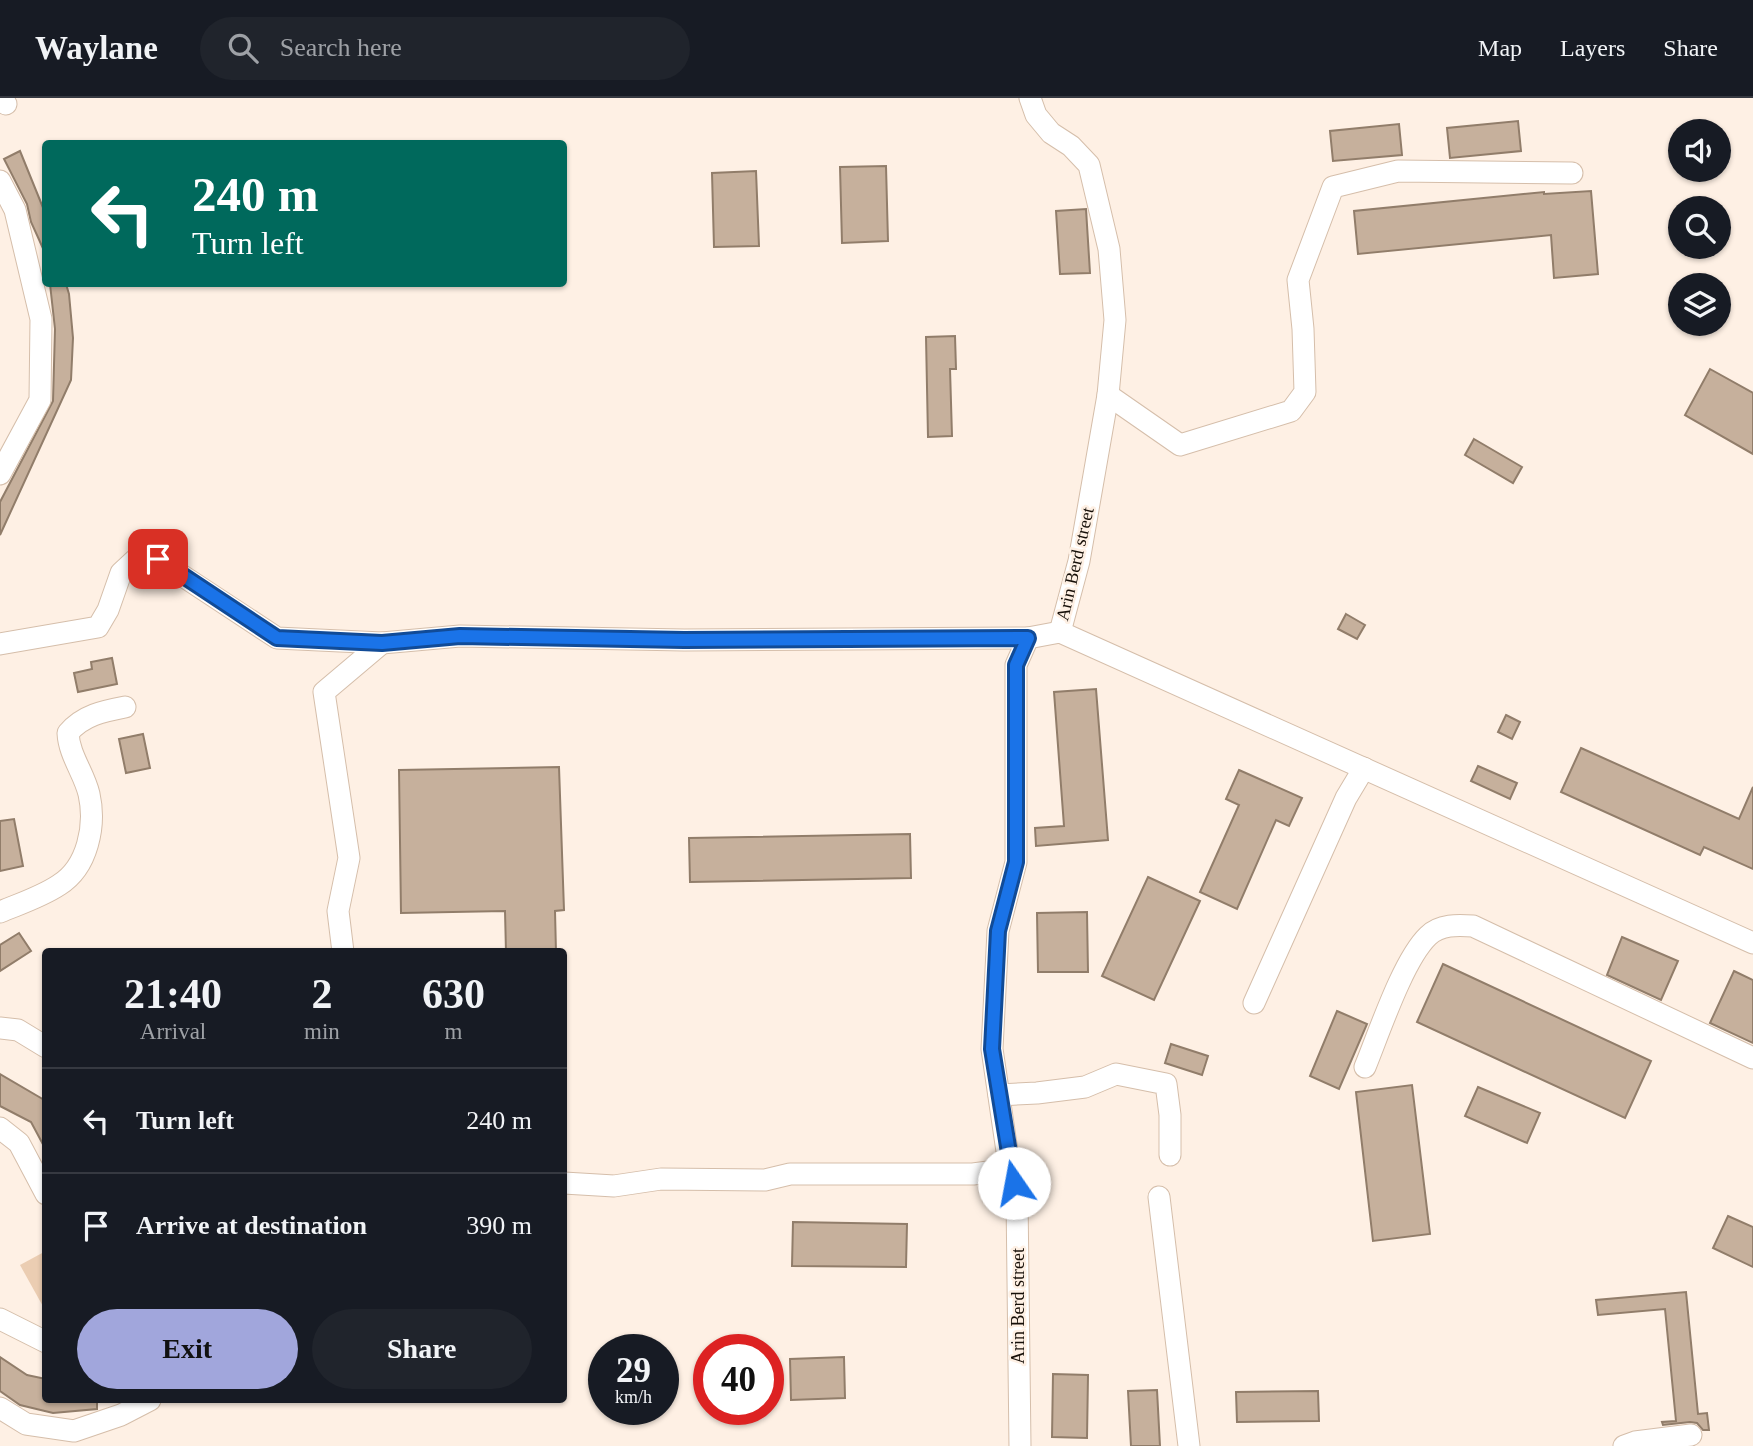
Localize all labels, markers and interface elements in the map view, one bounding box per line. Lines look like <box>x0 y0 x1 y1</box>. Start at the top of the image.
search box <box>200 17 690 80</box>
icon: search <box>224 29 262 67</box>
text: Waylane <box>35 30 158 66</box>
text: Search here <box>280 33 402 62</box>
text: Map <box>1478 35 1522 61</box>
text: Layers <box>1560 35 1625 61</box>
text: Share <box>1663 35 1718 61</box>
map controls <box>1668 119 1731 336</box>
button: sound <box>1668 119 1731 182</box>
text: 240 m <box>192 167 319 222</box>
icon: left <box>77 168 168 259</box>
button: search <box>1668 196 1731 259</box>
text: Turn left <box>192 225 304 261</box>
button: layers <box>1668 273 1731 336</box>
street label: Arin Berd street <box>1052 505 1098 623</box>
pin <box>128 529 188 589</box>
icon: arrive <box>139 540 177 578</box>
text: 21:40 <box>124 971 222 1017</box>
text: 2 <box>311 971 332 1017</box>
text: 630 <box>422 971 485 1017</box>
text: Arrival <box>140 1019 206 1044</box>
text: min <box>304 1019 340 1044</box>
text: m <box>444 1019 462 1044</box>
icon: left <box>77 1102 115 1140</box>
text: Turn left <box>136 1106 234 1135</box>
text: 240 m <box>466 1106 532 1135</box>
position arrow <box>977 1146 1051 1220</box>
icon: arrive <box>77 1207 115 1245</box>
text: Arrive at destination <box>136 1211 367 1240</box>
text: 390 m <box>466 1211 532 1240</box>
street label: Arin Berd street <box>1008 1248 1028 1364</box>
button: Exit <box>77 1309 298 1389</box>
button: Share <box>312 1309 532 1389</box>
speed limit sign: 40 <box>693 1334 784 1425</box>
text: 29 <box>616 1351 651 1390</box>
text: km/h <box>615 1387 652 1407</box>

